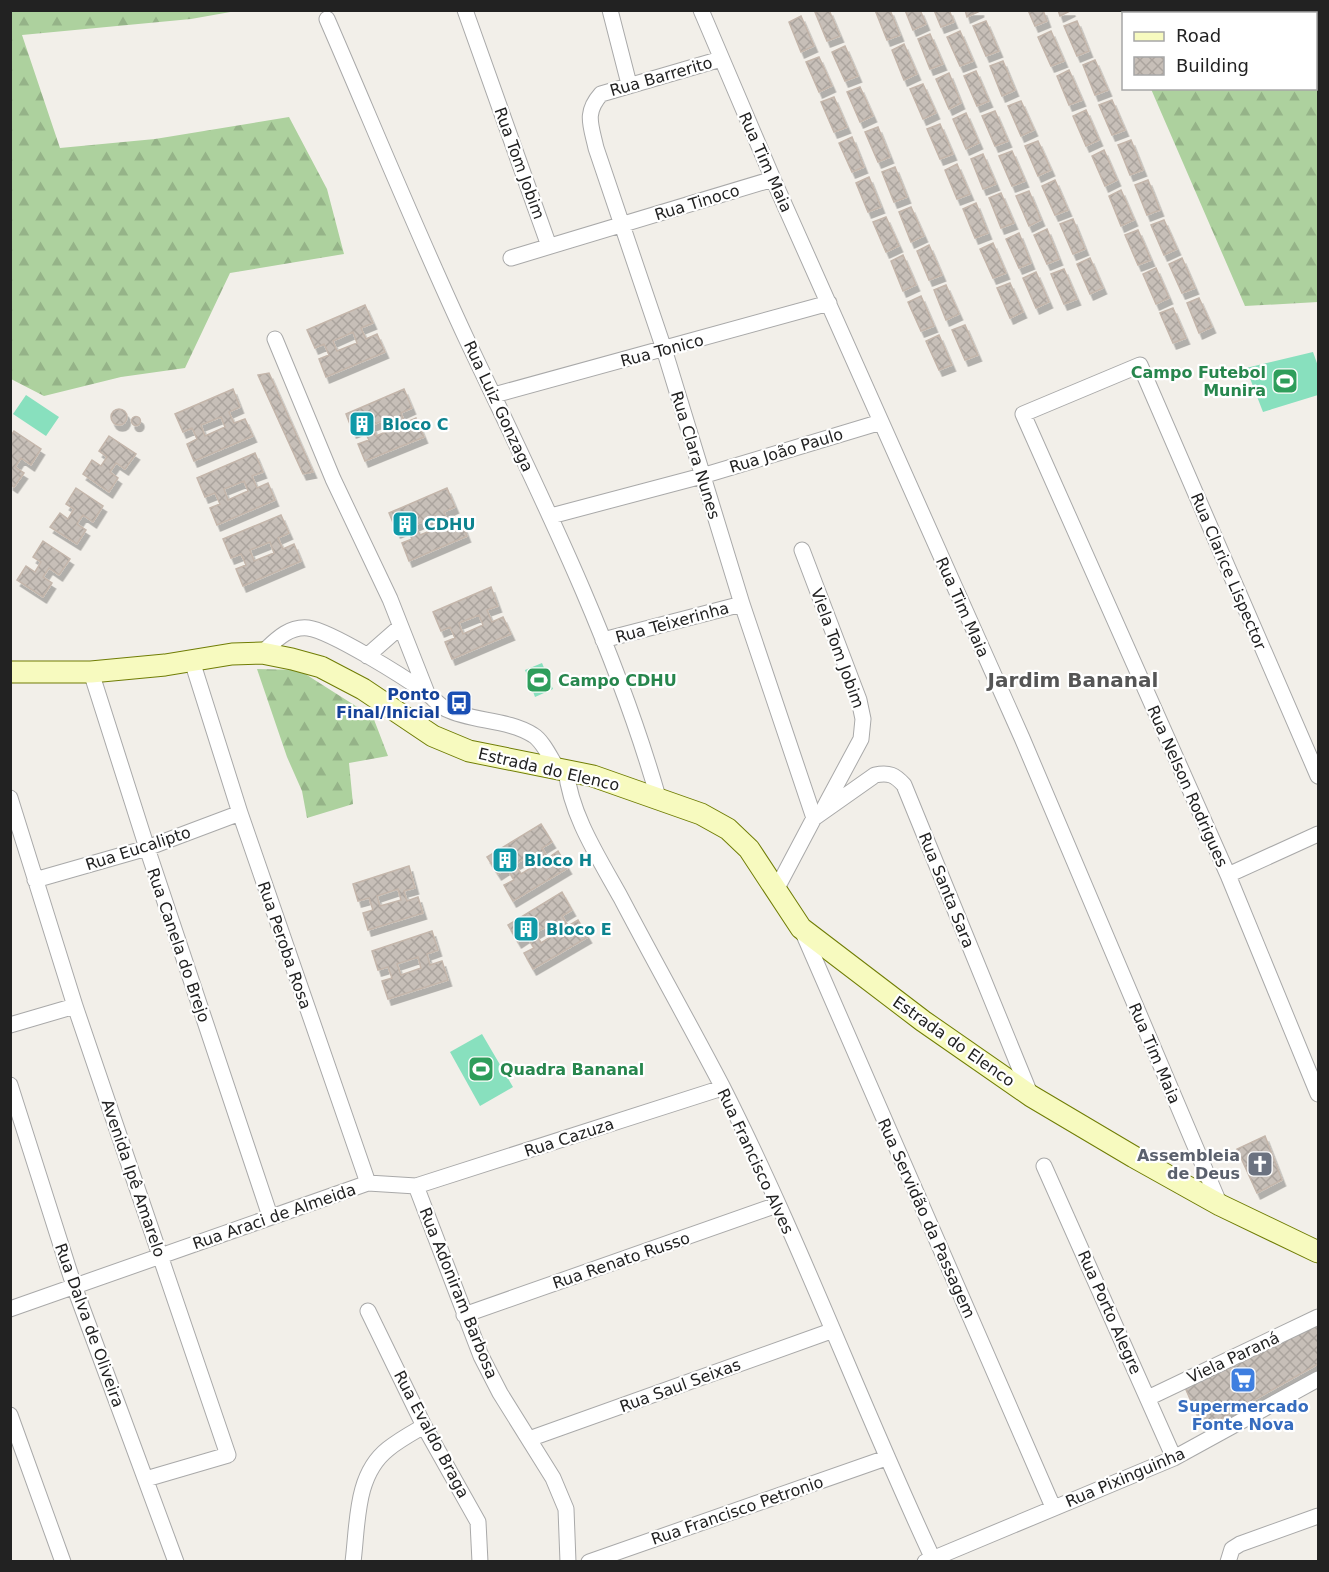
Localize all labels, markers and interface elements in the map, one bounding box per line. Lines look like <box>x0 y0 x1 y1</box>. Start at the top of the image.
legend <box>1122 12 1317 90</box>
text: Road <box>1176 25 1221 46</box>
street label: Rua Barrerito <box>608 53 715 100</box>
text: Building <box>1176 55 1249 76</box>
street label: Rua Tom Jobim <box>490 105 549 222</box>
street label: Rua Tim Maia <box>735 109 796 215</box>
street label: Rua Tinoco <box>652 181 742 224</box>
street label: Rua Tonico <box>618 330 706 371</box>
street label: Rua Luiz Gonzaga <box>460 338 537 475</box>
place label: Campo Futebol Munira <box>1131 363 1266 400</box>
sports icon: Campo Futebol Munira <box>1270 366 1300 396</box>
street label: Rua Clara Nunes <box>667 389 724 521</box>
building icon: Bloco C <box>347 409 377 439</box>
place label: Bloco C <box>382 415 448 434</box>
street label: Rua João Paulo <box>727 424 845 477</box>
street label: Rua Clarice Lispector <box>1187 490 1270 653</box>
building icon: CDHU <box>390 509 420 539</box>
place label: CDHU <box>424 515 475 534</box>
street label: Rua Tim Maia <box>932 554 993 660</box>
street label: Viela Tom Jobim <box>807 586 868 711</box>
street label: Rua Teixerinha <box>613 598 731 647</box>
sports icon: Campo CDHU <box>524 665 554 695</box>
district label: Jardim Bananal <box>986 668 1158 692</box>
place label: Campo CDHU <box>558 671 677 690</box>
place label: Ponto Final/Inicial <box>336 685 440 722</box>
bus stop icon: Ponto Final/Inicial <box>444 688 474 718</box>
street label: Rua Nelson Rodrigues <box>1143 702 1232 870</box>
street label: Estrada do Elenco <box>476 744 621 795</box>
street label: Rua Eucalipto <box>83 823 193 874</box>
street label: Rua Santa Sara <box>915 830 978 951</box>
building icon: Bloco H <box>490 845 520 875</box>
place label: Bloco H <box>524 851 592 870</box>
street label: Rua Canela do Brejo <box>143 865 214 1025</box>
street label: Rua Peroba Rosa <box>254 879 315 1011</box>
building icon: Bloco E <box>511 914 541 944</box>
place label: Bloco E <box>546 920 612 939</box>
street label: Estrada do Elenco <box>889 992 1018 1091</box>
street label: Rua Tim Maia <box>1125 1000 1184 1106</box>
sports icon: Quadra Bananal <box>466 1054 496 1084</box>
place label: Quadra Bananal <box>500 1060 644 1079</box>
street label: Rua Francisco Alves <box>713 1085 798 1237</box>
street label: Avenida Ipê Amarelo <box>98 1097 169 1259</box>
street label: Rua Cazuza <box>522 1114 616 1161</box>
street label: Rua Servidão da Passagem <box>874 1115 979 1321</box>
place label: Assembleia de Deus <box>1137 1146 1240 1183</box>
church icon: Assembleia de Deus <box>1245 1149 1275 1179</box>
street label: Rua Araci de Almeida <box>190 1180 358 1253</box>
street label: Rua Adoniram Barbosa <box>415 1205 502 1382</box>
street label: Rua Renato Russo <box>550 1228 692 1293</box>
street label: Rua Dalva de Oliveira <box>51 1241 128 1410</box>
street label: Rua Porto Alegre <box>1074 1247 1145 1377</box>
street label: Viela Paraná <box>1184 1328 1282 1387</box>
street label: Rua Saul Seixas <box>617 1355 743 1416</box>
supermarket icon: Supermercado Fonte Nova <box>1228 1365 1258 1395</box>
street label: Rua Evaldo Braga <box>390 1367 473 1501</box>
place label: Supermercado Fonte Nova <box>1177 1397 1309 1434</box>
street label: Rua Pixinguinha <box>1063 1444 1188 1511</box>
street label: Rua Francisco Petronio <box>649 1472 826 1549</box>

